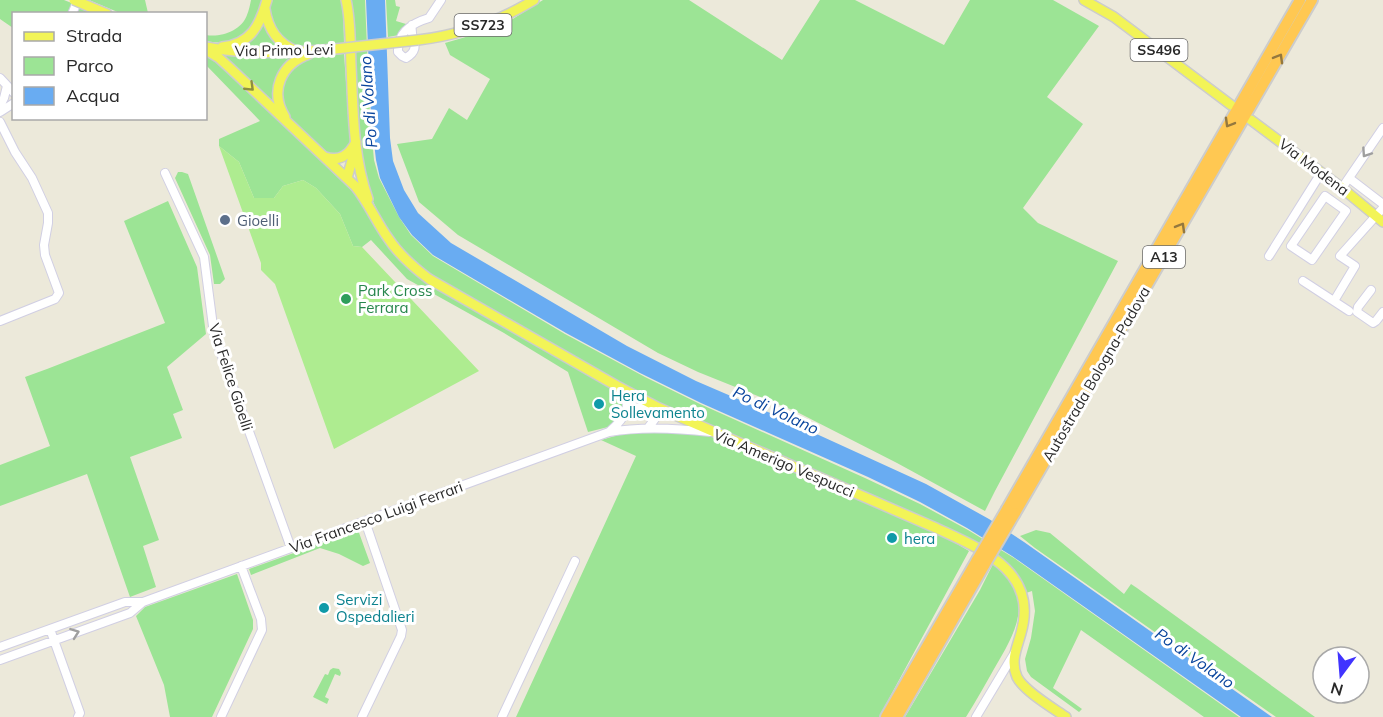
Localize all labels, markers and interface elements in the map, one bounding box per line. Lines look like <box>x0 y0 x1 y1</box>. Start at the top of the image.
legend <box>12 12 207 120</box>
road number: SS723 <box>454 14 512 36</box>
text: Strada <box>66 24 122 47</box>
road number: SS496 <box>1130 39 1188 61</box>
street label: Via Primo Levi <box>234 40 334 60</box>
text: Parco <box>66 54 114 77</box>
one-way arrow <box>1272 54 1283 64</box>
water label: Po di Volano <box>355 55 381 149</box>
one-way arrow <box>243 80 254 91</box>
text: Acqua <box>66 84 120 107</box>
one-way arrow <box>1225 117 1237 128</box>
street label: Via Modena <box>1275 134 1353 200</box>
one-way arrow <box>1362 146 1373 157</box>
place label: Gioelli <box>237 211 279 230</box>
marker: Gioelli <box>218 213 232 227</box>
one-way arrow <box>1174 223 1185 233</box>
road number: A13 <box>1143 246 1185 268</box>
place label: Park Cross Ferrara <box>358 281 433 317</box>
street label: Autostrada Bologna-Padova <box>1038 283 1154 465</box>
marker: Park Cross Ferrara <box>339 292 353 306</box>
street label: Via Felice Gioelli <box>205 321 257 433</box>
water label: Po di Volano <box>730 381 822 439</box>
place label: Hera Sollevamento <box>611 386 705 422</box>
marker: Hera Sollevamento <box>592 397 606 411</box>
street label: Via Amerigo Vespucci <box>711 425 857 501</box>
street label: Via Francesco Luigi Ferrari <box>287 477 465 557</box>
place label: hera <box>904 529 935 548</box>
marker: hera <box>885 531 899 545</box>
place label: Servizi Ospedalieri <box>336 590 415 626</box>
marker: Servizi Ospedalieri <box>317 601 331 615</box>
water label: Po di Volano <box>1151 623 1239 693</box>
one-way arrow <box>69 627 80 640</box>
north arrow <box>1311 645 1371 705</box>
text: N <box>1328 678 1345 701</box>

